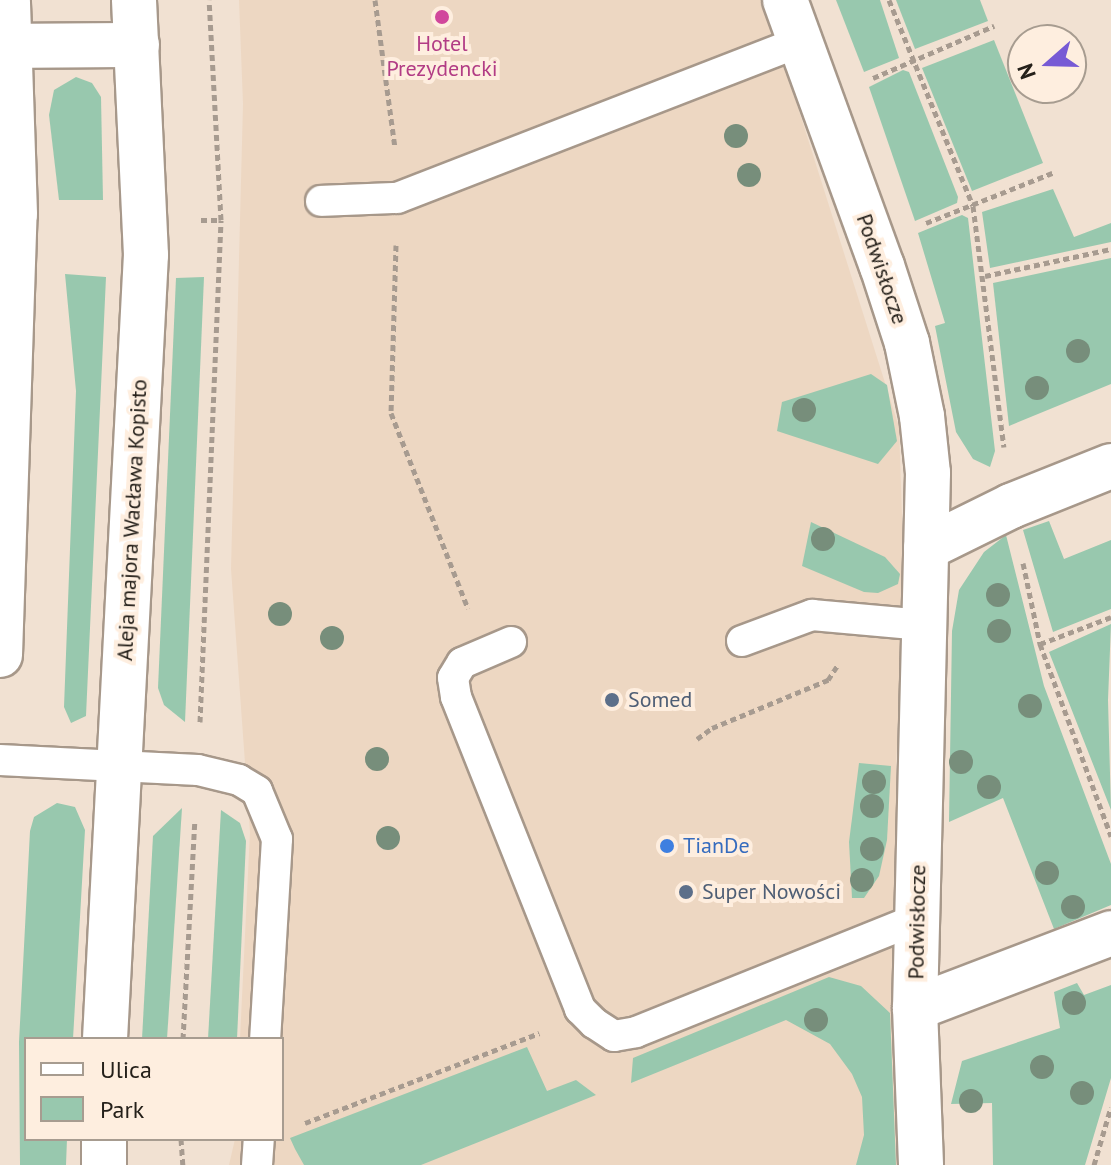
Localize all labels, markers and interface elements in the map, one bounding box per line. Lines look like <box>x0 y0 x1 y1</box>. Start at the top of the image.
marker: Hotel Prezydencki <box>433 8 451 26</box>
north arrow <box>1007 24 1087 104</box>
place label: Hotel Prezydencki <box>386 30 498 82</box>
text: N <box>1011 60 1042 83</box>
street label: Podwisłocze <box>851 210 913 328</box>
street label: Aleja majora Wacława Kopisto <box>111 378 153 662</box>
place label: Somed <box>628 687 692 713</box>
marker: Somed <box>603 691 621 709</box>
place label: TianDe <box>683 833 750 859</box>
marker: TianDe <box>658 837 676 855</box>
street label: Podwisłocze <box>903 864 931 980</box>
place label: Super Nowości <box>702 879 841 905</box>
marker: Super Nowości <box>677 883 695 901</box>
legend <box>24 1037 284 1141</box>
text: Ulica <box>100 1054 152 1085</box>
text: Park <box>100 1094 144 1125</box>

